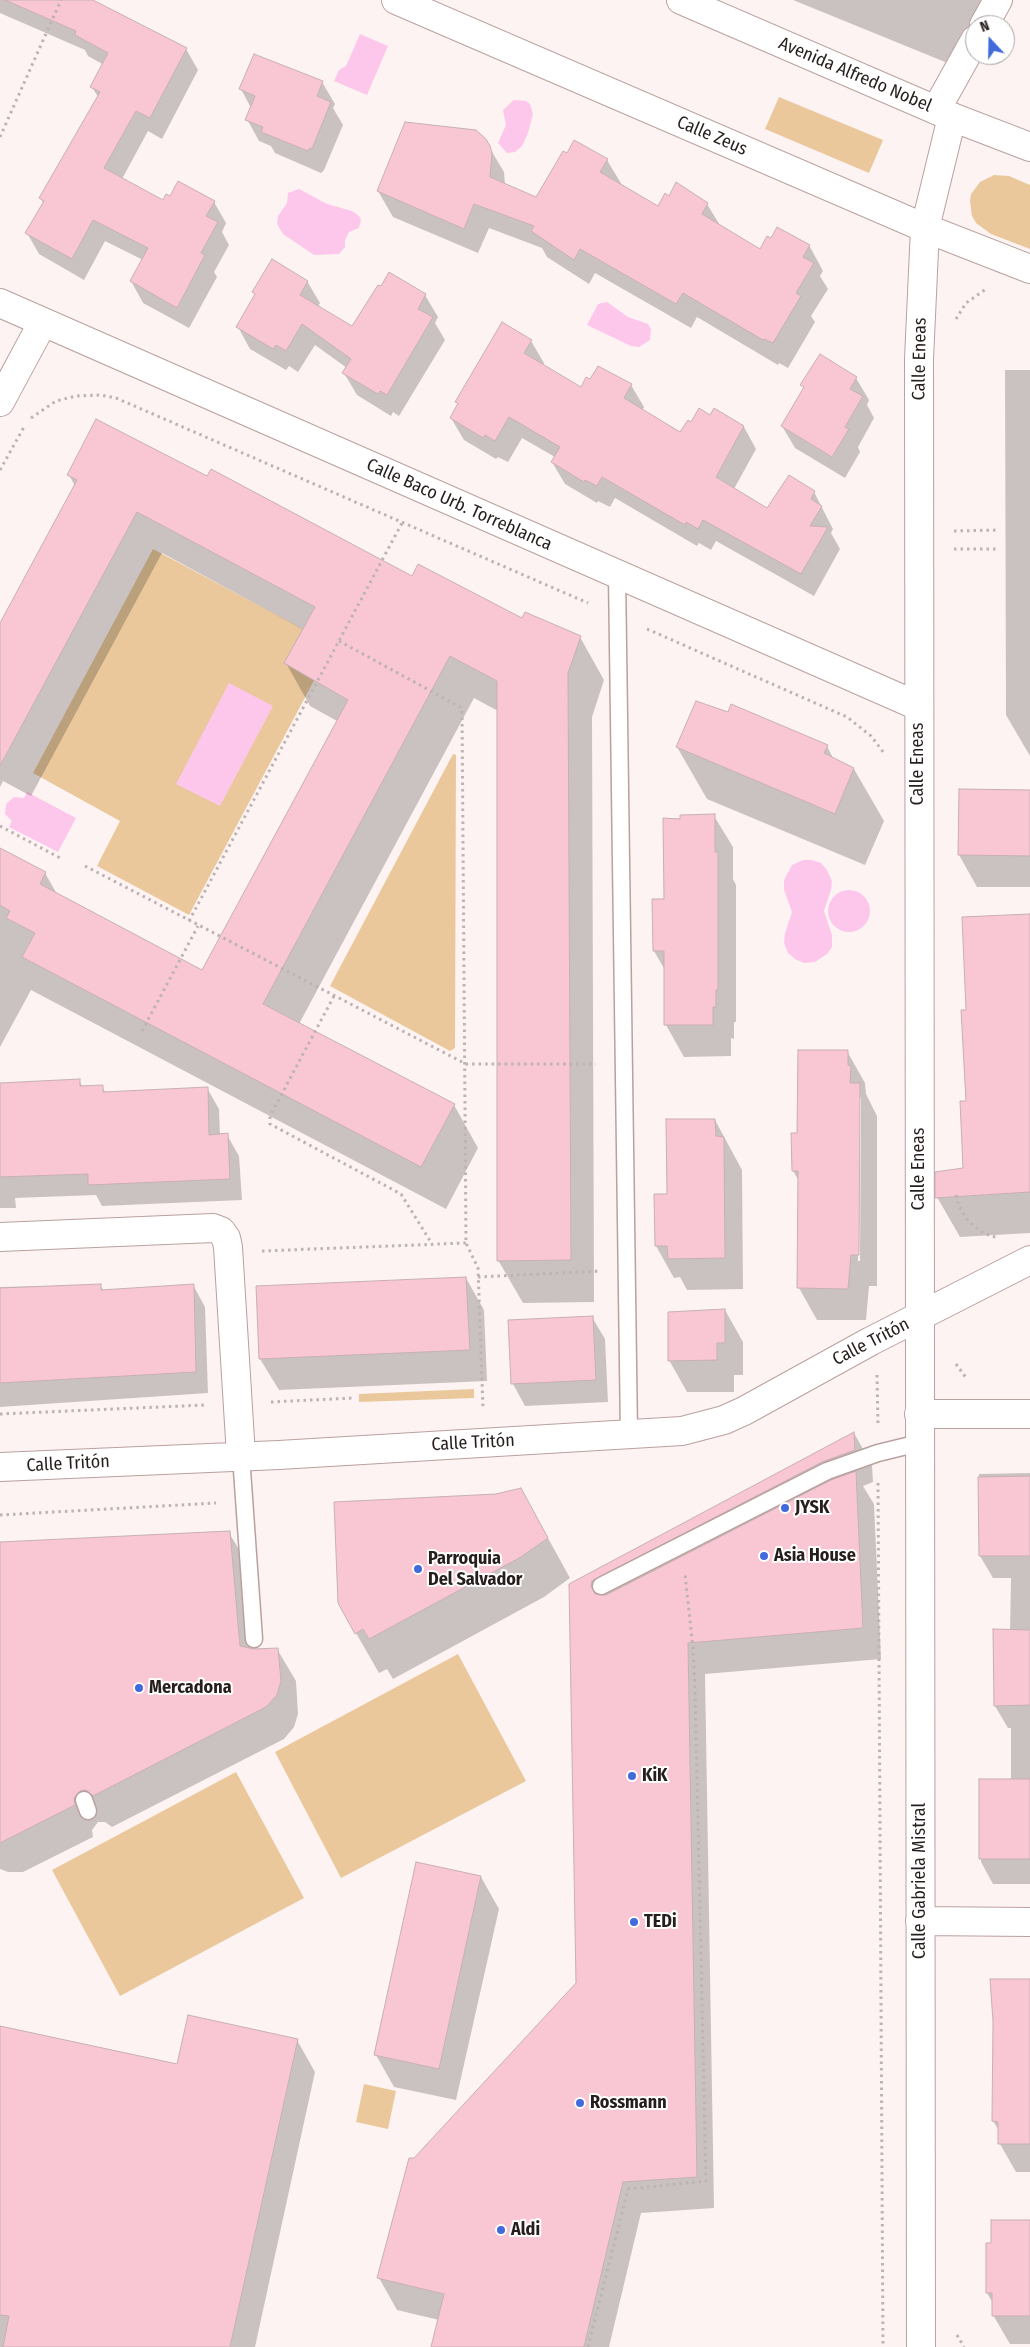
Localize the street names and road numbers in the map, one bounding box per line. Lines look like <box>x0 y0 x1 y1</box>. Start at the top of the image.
street label: Avenida Alfredo Nobel <box>775 33 935 117</box>
street label: Calle Zeus <box>674 112 750 160</box>
street label: Calle Eneas <box>908 317 932 401</box>
street label: Calle Baco Urb. Torreblanca <box>363 454 555 556</box>
street label: Calle Eneas <box>907 723 929 805</box>
street label: Calle Eneas <box>908 1128 930 1210</box>
street label: Calle Tritón <box>829 1313 913 1371</box>
street label: Calle Tritón <box>431 1430 515 1456</box>
street label: Calle Tritón <box>26 1451 110 1477</box>
street label: Calle Gabriela Mistral <box>909 1803 931 1959</box>

